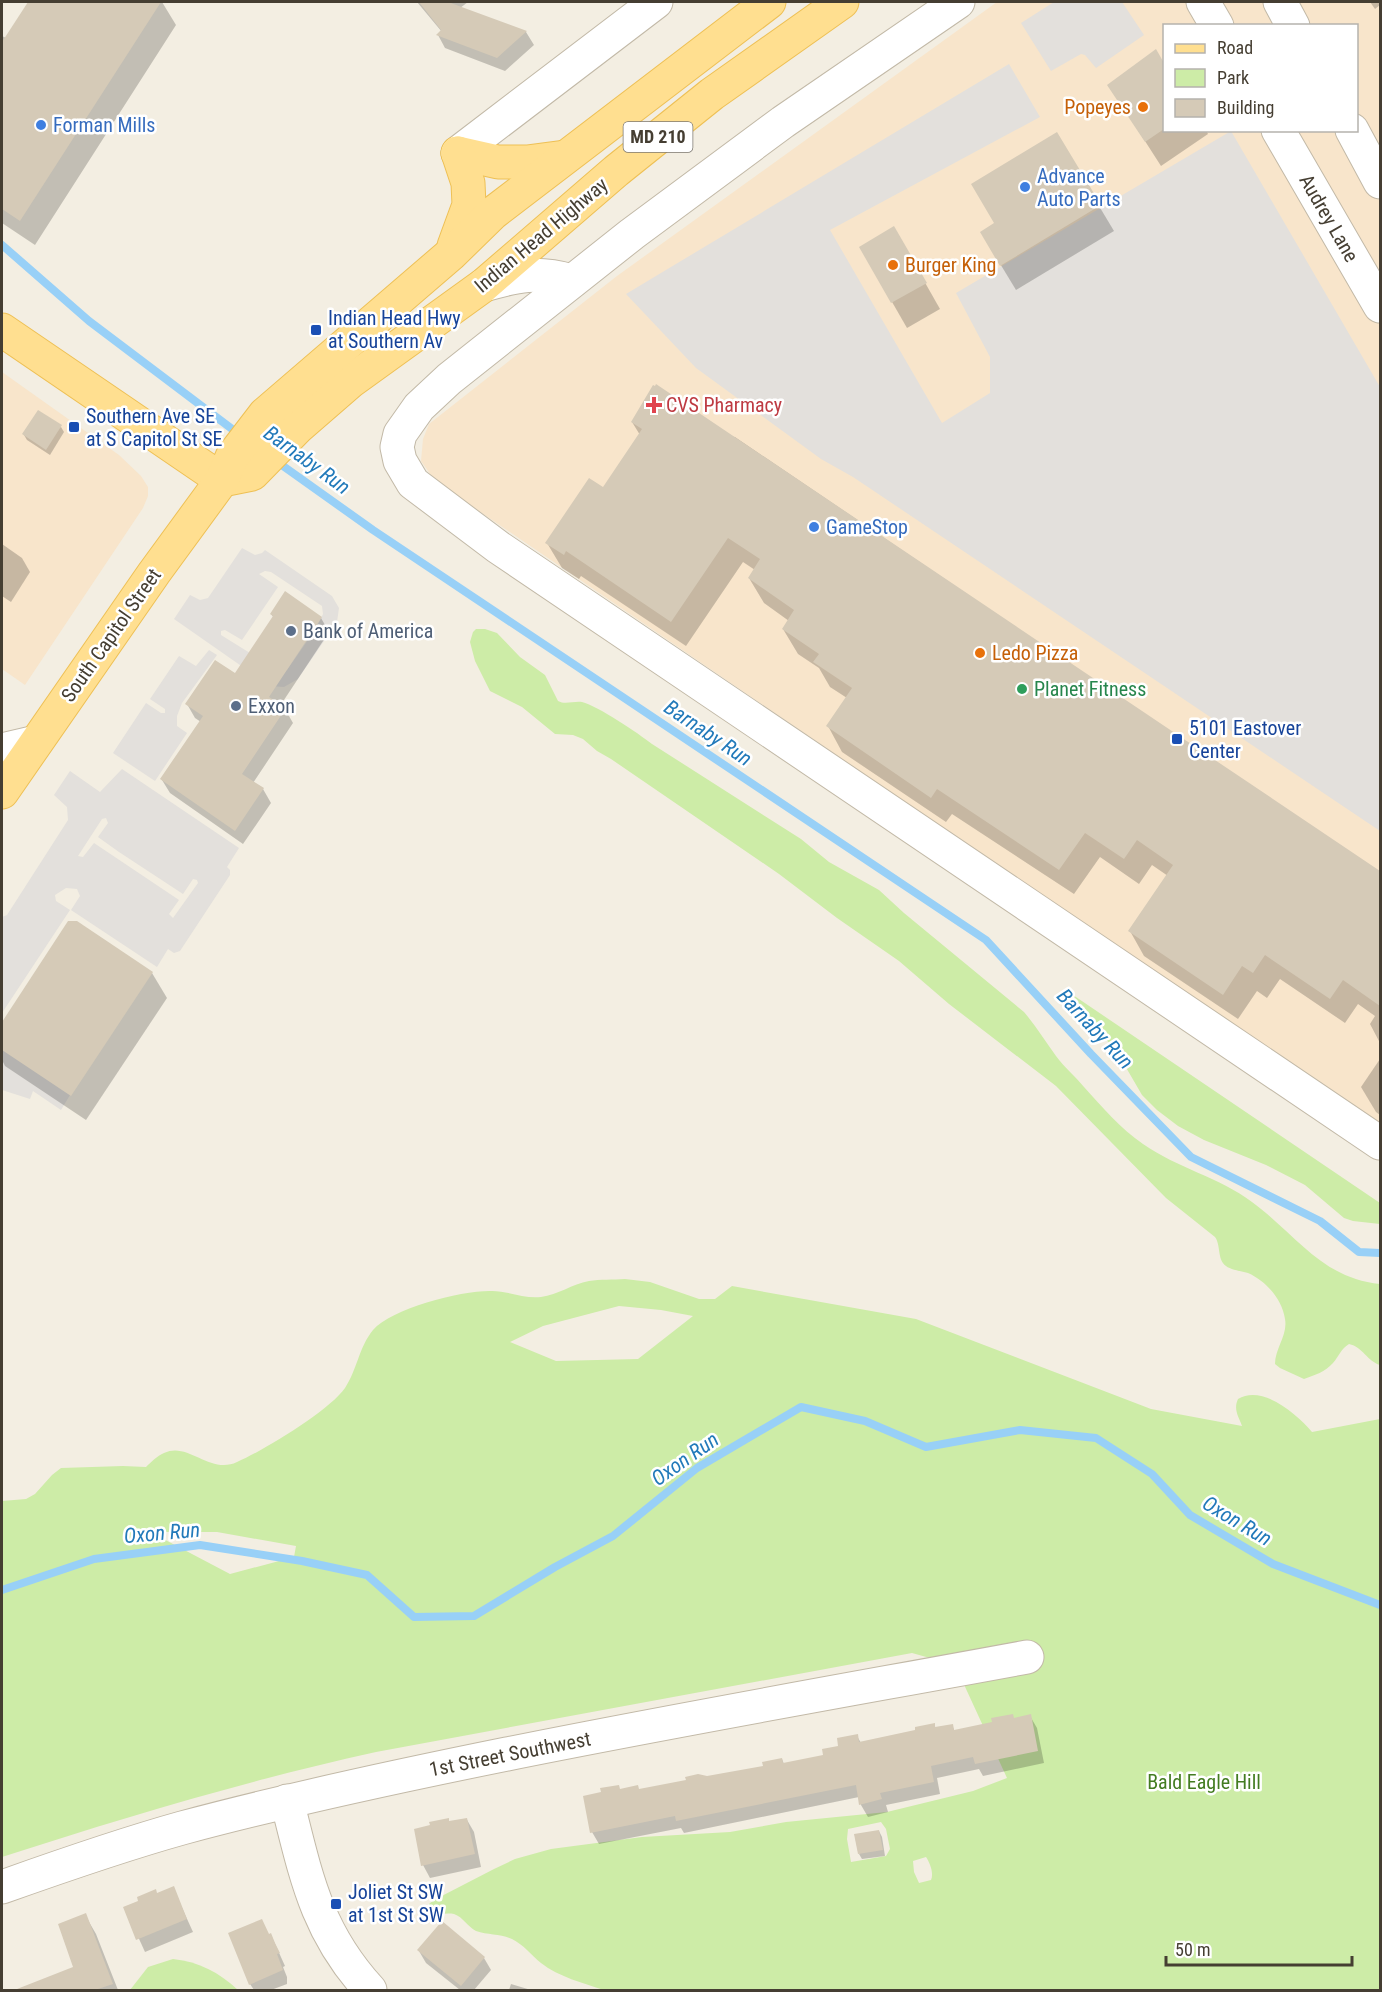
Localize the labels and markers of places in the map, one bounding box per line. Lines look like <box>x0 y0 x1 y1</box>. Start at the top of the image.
place label: Popeyes <box>1064 95 1131 119</box>
marker: Popeyes <box>1136 100 1150 114</box>
place label: Forman Mills <box>53 113 155 137</box>
marker: Forman Mills <box>34 118 48 132</box>
place label: Advance Auto Parts <box>1037 164 1121 211</box>
marker: Advance Auto Parts <box>1018 180 1032 194</box>
place label: Burger King <box>905 253 996 277</box>
marker: Burger King <box>886 258 900 272</box>
place label: Indian Head Hwy at Southern Av <box>328 306 461 353</box>
marker: Indian Head Hwy at Southern Av <box>309 323 323 337</box>
place label: CVS Pharmacy <box>666 393 782 417</box>
marker: CVS Pharmacy <box>647 398 661 412</box>
place label: Southern Ave SE at S Capitol St SE <box>86 404 223 451</box>
marker: Southern Ave SE at S Capitol St SE <box>67 420 81 434</box>
place label: GameStop <box>826 515 908 539</box>
marker: GameStop <box>807 520 821 534</box>
place label: Bank of America <box>303 619 433 643</box>
marker: Bank of America <box>284 624 298 638</box>
place label: Ledo Pizza <box>992 641 1078 665</box>
marker: Ledo Pizza <box>973 646 987 660</box>
place label: Planet Fitness <box>1034 677 1146 701</box>
marker: Planet Fitness <box>1015 682 1029 696</box>
place label: Exxon <box>248 694 295 718</box>
marker: Exxon <box>229 699 243 713</box>
place label: 5101 Eastover Center <box>1189 716 1301 763</box>
marker: 5101 Eastover Center <box>1170 732 1184 746</box>
place label: Joliet St SW at 1st St SW <box>348 1880 444 1927</box>
marker: Joliet St SW at 1st St SW <box>329 1897 343 1911</box>

